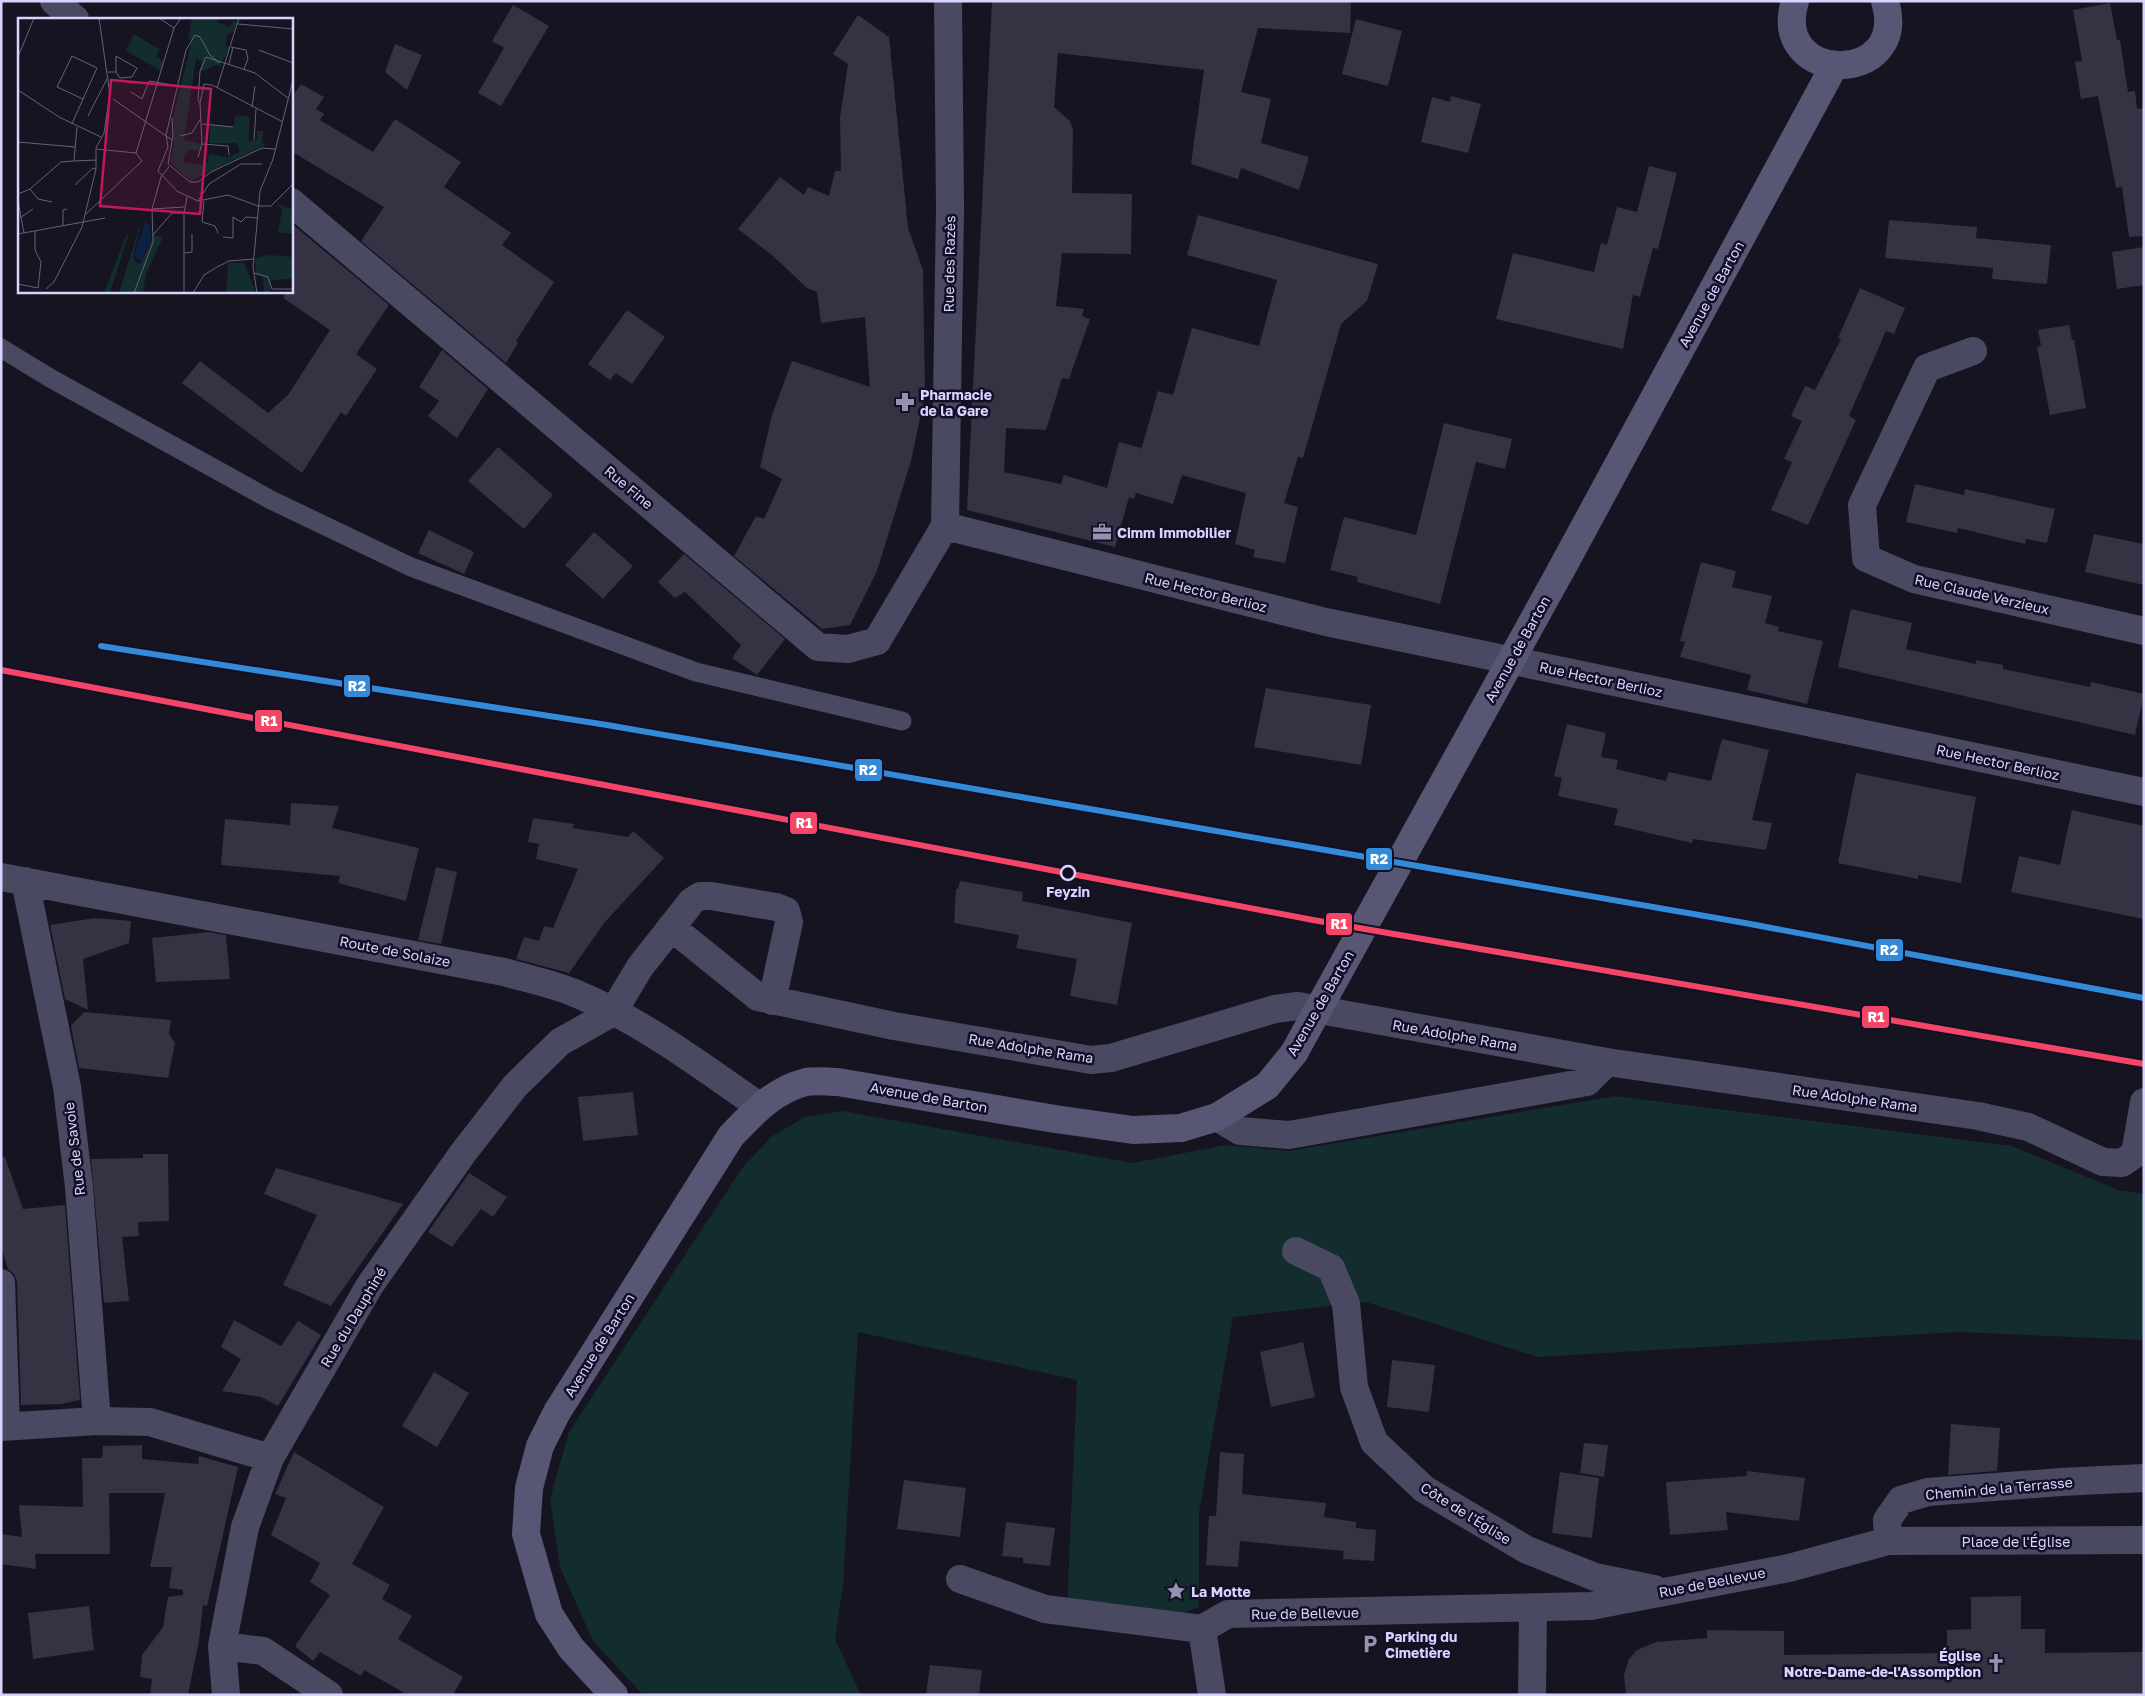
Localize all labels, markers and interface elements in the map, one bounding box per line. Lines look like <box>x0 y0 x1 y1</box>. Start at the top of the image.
inset map <box>18 18 292 292</box>
street label: Rue des Razès <box>940 215 958 313</box>
street label: Avenue de Barton <box>1675 238 1747 350</box>
place label: Pharmacie de la Gare <box>920 386 992 419</box>
pharmacy icon: Pharmacie de la Gare <box>894 391 916 413</box>
street label: Rue Fine <box>601 462 657 512</box>
office icon: Cimm Immobilier <box>1091 521 1113 543</box>
place label: Cimm Immobilier <box>1117 524 1232 541</box>
street label: Rue Hector Berlioz <box>1143 569 1269 615</box>
street label: Rue Claude Verzieux <box>1913 570 2051 618</box>
street label: Avenue de Barton <box>1481 593 1553 705</box>
street label: Rue Hector Berlioz <box>1538 658 1664 700</box>
line badge: R2 <box>343 674 371 698</box>
text: R2 <box>348 677 367 694</box>
line badge: R1 <box>254 709 283 733</box>
text: R1 <box>261 712 277 729</box>
street label: Rue Hector Berlioz <box>1935 741 2061 783</box>
line badge: R2 <box>854 758 883 782</box>
text: R2 <box>859 761 878 778</box>
line badge: R1 <box>789 811 818 835</box>
text: R1 <box>796 814 812 831</box>
line badge: R2 <box>1365 847 1393 871</box>
text: R2 <box>1370 850 1389 867</box>
marker: Feyzin <box>1060 865 1076 881</box>
place label: Feyzin <box>1046 883 1090 900</box>
line badge: R1 <box>1325 912 1353 936</box>
text: R1 <box>1331 915 1347 932</box>
street label: Route de Solaize <box>338 932 452 970</box>
line badge: R2 <box>1875 938 1904 962</box>
text: R2 <box>1880 941 1899 958</box>
street label: Avenue de Barton <box>1283 947 1357 1059</box>
line badge: R1 <box>1861 1005 1890 1029</box>
text: R1 <box>1868 1008 1884 1025</box>
street label: Rue Adolphe Rama <box>1391 1016 1519 1054</box>
street label: Rue Adolphe Rama <box>967 1030 1095 1066</box>
street label: Avenue de Barton <box>869 1078 989 1116</box>
street label: Rue Adolphe Rama <box>1791 1081 1919 1115</box>
street label: Rue de Savoie <box>60 1101 88 1197</box>
street label: Rue du Dauphiné <box>316 1264 390 1370</box>
street label: Avenue de Barton <box>560 1290 638 1400</box>
street label: Chemin de la Terrasse <box>1925 1473 2073 1503</box>
street label: Côte de l'Église <box>1418 1478 1514 1548</box>
street label: Place de l'Église <box>1962 1533 2070 1550</box>
street label: Rue de Bellevue <box>1657 1563 1767 1601</box>
place icon: La Motte <box>1165 1580 1187 1602</box>
place label: La Motte <box>1191 1583 1251 1600</box>
street label: Rue de Bellevue <box>1251 1604 1359 1622</box>
place label: Parking du Cimetière <box>1385 1628 1457 1661</box>
parking icon: Parking du Cimetière <box>1359 1633 1381 1655</box>
place label: Église Notre-Dame-de-l'Assomption <box>1784 1647 1981 1680</box>
church icon: Église Notre-Dame-de-l'Assomption <box>1985 1652 2007 1674</box>

